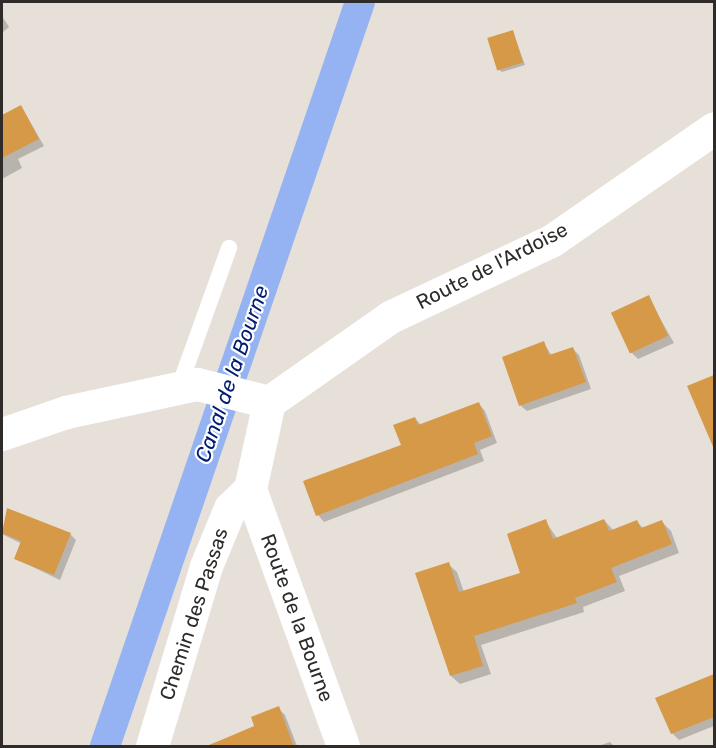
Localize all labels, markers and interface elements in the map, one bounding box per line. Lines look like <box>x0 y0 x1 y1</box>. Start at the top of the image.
street label: Route de l'Ardoise <box>412 217 572 315</box>
water label: Canal de la Bourne <box>190 282 274 466</box>
street label: Chemin des Passas <box>155 525 233 703</box>
street label: Route de la Bourne <box>255 531 339 705</box>

